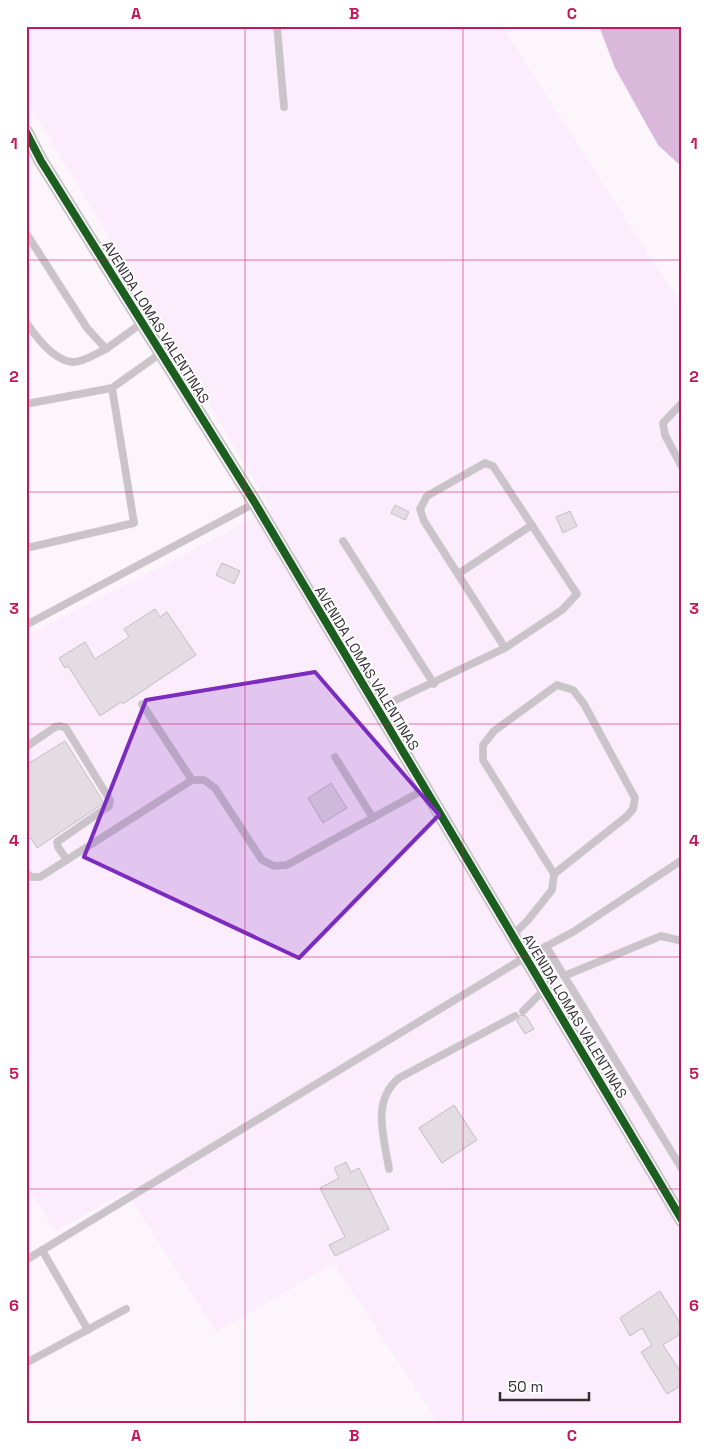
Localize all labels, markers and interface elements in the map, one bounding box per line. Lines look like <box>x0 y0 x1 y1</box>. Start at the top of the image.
text: A <box>131 3 141 24</box>
text: B <box>349 3 359 24</box>
text: C <box>567 3 577 24</box>
text: 1 <box>10 133 18 154</box>
text: 1 <box>690 133 698 154</box>
street label: AVENIDA LOMAS VALENTINAS <box>98 237 214 407</box>
text: 2 <box>9 366 19 387</box>
text: 2 <box>689 366 699 387</box>
street label: AVENIDA LOMAS VALENTINAS <box>311 583 423 753</box>
text: 3 <box>9 598 19 619</box>
text: 3 <box>689 598 699 619</box>
text: 4 <box>9 830 19 851</box>
text: 4 <box>689 830 699 851</box>
street label: AVENIDA LOMAS VALENTINAS <box>519 931 631 1101</box>
text: 5 <box>9 1063 19 1084</box>
text: 5 <box>689 1063 699 1084</box>
text: 6 <box>9 1295 19 1316</box>
text: 6 <box>689 1295 699 1316</box>
scale bar <box>500 1369 589 1401</box>
text: 50 m <box>508 1377 543 1396</box>
text: A <box>131 1425 141 1446</box>
text: B <box>349 1425 359 1446</box>
text: C <box>567 1425 577 1446</box>

